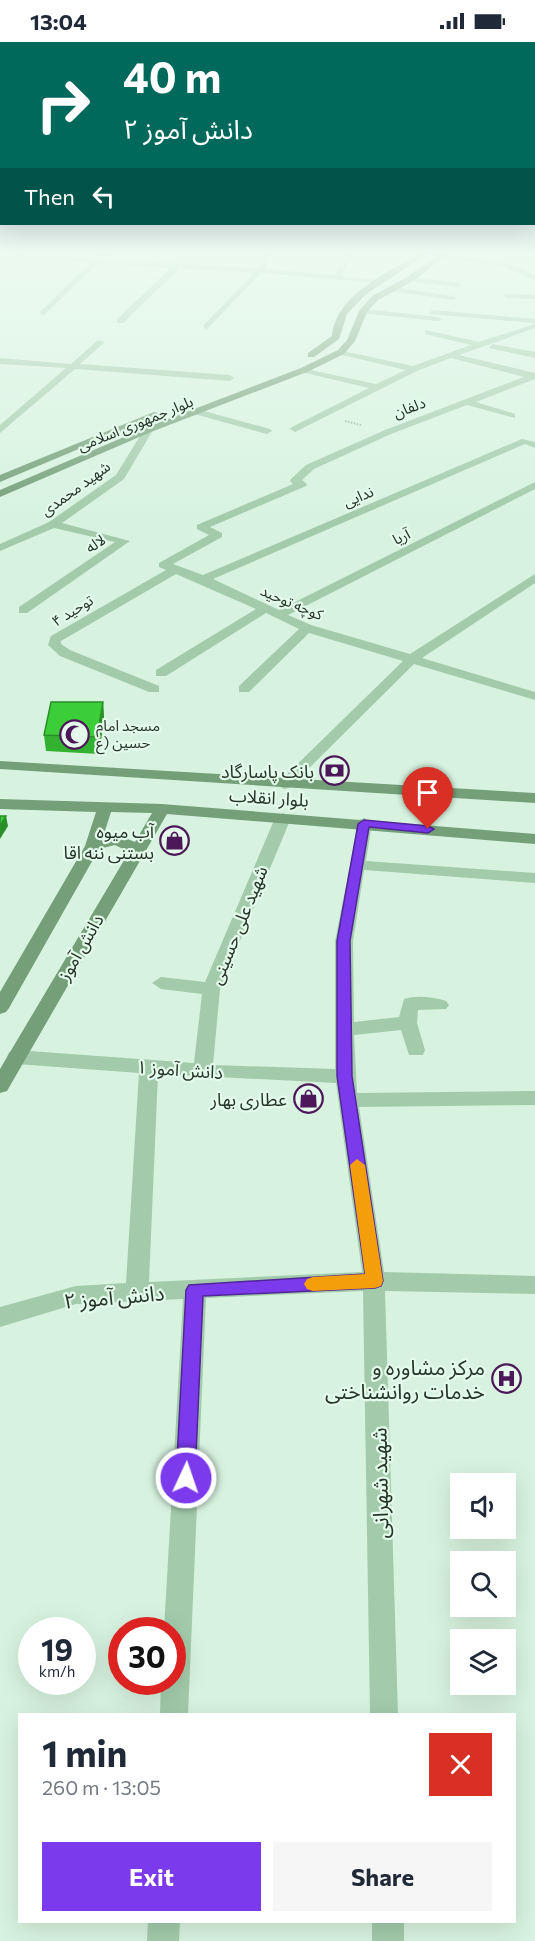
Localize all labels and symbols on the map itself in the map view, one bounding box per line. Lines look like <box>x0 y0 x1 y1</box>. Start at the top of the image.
street label: بلوار جمهوری اسلامی <box>75 392 196 455</box>
street label: دلفان <box>390 393 428 422</box>
street label: شهید محمدی <box>37 457 114 520</box>
street label: ندایی <box>340 482 376 511</box>
street label: آریا <box>389 524 414 549</box>
street label: لاله <box>82 530 108 556</box>
street label: کوچه توحید <box>257 581 327 625</box>
street label: توحید ۴ <box>48 590 97 631</box>
place label: مسجد امام حسین (ع <box>96 716 160 755</box>
mosque icon: مسجد امام حسین (ع <box>59 718 91 750</box>
bank icon: بانک پاسارگاد <box>319 755 351 787</box>
place label: بانک پاسارگاد <box>221 760 314 783</box>
pin <box>402 767 453 829</box>
street label: بلوار انقلاب <box>228 783 310 812</box>
place label: آب میوه بستنی ننه اقا <box>63 820 155 864</box>
shop icon: آب میوه بستنی ننه اقا <box>159 825 191 857</box>
street label: شهید علی حسینی <box>204 862 273 988</box>
street label: دانش آموز <box>52 910 109 985</box>
street label: دانش آموز ۱ <box>136 1055 224 1084</box>
shop icon: عطاری بهار <box>292 1083 324 1115</box>
place label: عطاری بهار <box>209 1088 287 1111</box>
street label: دانش آموز ۲ <box>63 1279 165 1314</box>
place label: مرکز مشاوره و خدمات روانشناختی <box>325 1354 485 1404</box>
hospital icon: مرکز مشاوره و خدمات روانشناختی <box>490 1362 522 1394</box>
street label: شهید شهرانی <box>366 1427 393 1539</box>
position arrow <box>154 1446 218 1510</box>
speed limit sign: 30 <box>108 1617 186 1695</box>

